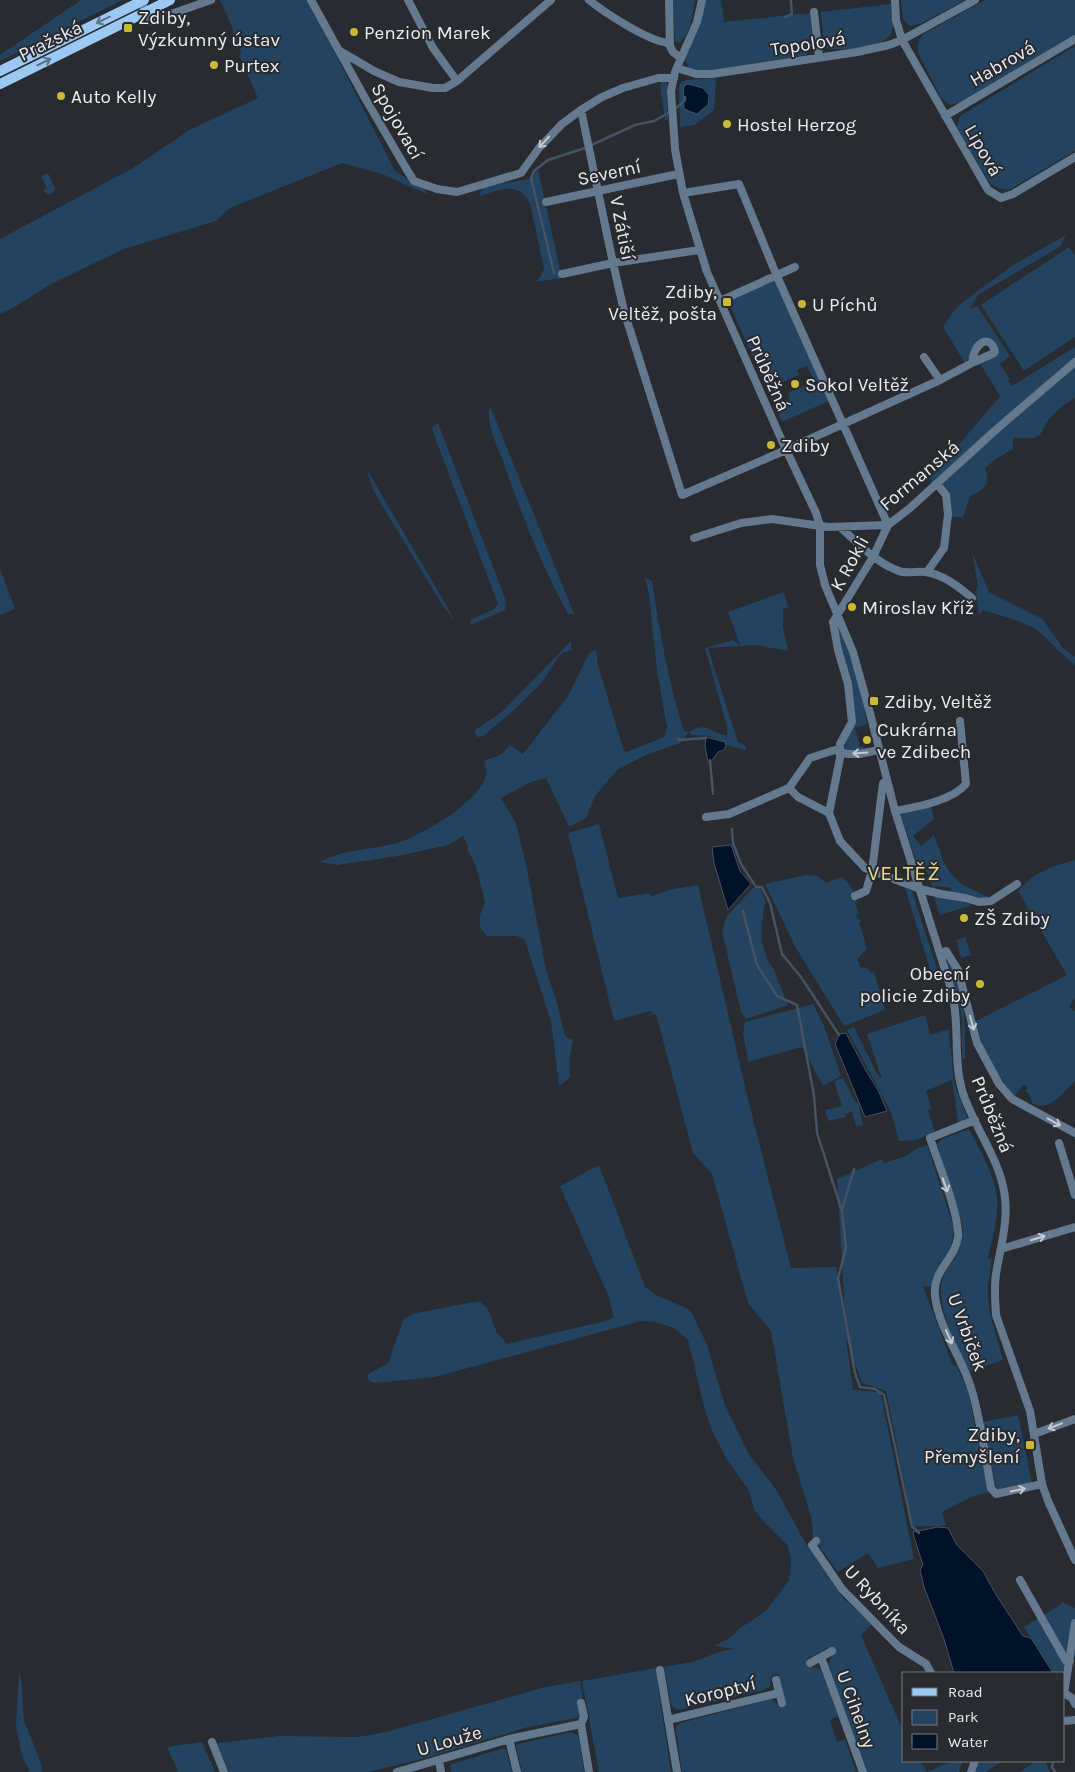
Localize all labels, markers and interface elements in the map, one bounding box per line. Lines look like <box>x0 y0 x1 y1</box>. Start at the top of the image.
place label: Zdiby, Výzkumný ústav <box>138 7 280 51</box>
street label: Pražská <box>15 16 86 66</box>
one-way arrow <box>96 16 111 26</box>
marker: Zdiby, Výzkumný ústav <box>122 22 134 34</box>
place label: Penzion Marek <box>364 22 491 44</box>
marker: Penzion Marek <box>348 26 360 38</box>
street label: Topolová <box>769 27 847 61</box>
street label: Habrová <box>966 36 1039 91</box>
place label: Purtex <box>224 55 280 77</box>
one-way arrow <box>36 57 51 66</box>
marker: Purtex <box>208 59 220 71</box>
street label: Spojovací <box>366 79 428 164</box>
place label: Auto Kelly <box>71 86 156 108</box>
marker: Auto Kelly <box>55 90 67 102</box>
place label: Hostel Herzog <box>737 114 857 136</box>
marker: Hostel Herzog <box>721 118 733 130</box>
street label: Lipová <box>960 121 1007 180</box>
one-way arrow <box>538 136 550 148</box>
street label: Severní <box>575 155 643 190</box>
street label: V Zátiší <box>605 194 639 263</box>
place label: Zdiby, Veltěž, pošta <box>608 281 717 325</box>
place label: U Píchů <box>812 294 878 316</box>
marker: Zdiby, Veltěž, pošta <box>721 296 733 308</box>
marker: U Píchů <box>796 298 808 310</box>
street label: Průběžná <box>742 332 795 415</box>
place label: Sokol Veltěž <box>805 374 909 396</box>
marker: Sokol Veltěž <box>789 378 801 390</box>
place label: Zdiby <box>781 435 829 457</box>
street label: Formanská <box>875 436 964 516</box>
marker: Zdiby <box>765 439 777 451</box>
street label: K Rokli <box>826 532 874 595</box>
place label: Miroslav Kříž <box>862 597 974 619</box>
marker: Miroslav Kříž <box>846 601 858 613</box>
place label: Zdiby, Veltěž <box>884 691 992 713</box>
marker: Zdiby, Veltěž <box>868 695 880 707</box>
place label: Cukrárna ve Zdibech <box>877 719 971 763</box>
marker: Cukrárna ve Zdibech <box>861 734 873 746</box>
one-way arrow <box>852 749 868 758</box>
district label: VELTĚŽ <box>867 861 941 885</box>
place label: ZŠ Zdiby <box>974 908 1050 930</box>
marker: ZŠ Zdiby <box>958 912 970 924</box>
place label: Obecní policie Zdiby <box>860 963 970 1007</box>
marker: Obecní policie Zdiby <box>974 978 986 990</box>
one-way arrow <box>967 1015 977 1031</box>
street label: Průběžná <box>967 1073 1017 1156</box>
one-way arrow <box>1047 1117 1061 1127</box>
one-way arrow <box>941 1176 950 1192</box>
one-way arrow <box>1030 1232 1046 1242</box>
street label: U Vrbiček <box>943 1290 991 1375</box>
one-way arrow <box>944 1329 954 1344</box>
one-way arrow <box>1047 1423 1062 1432</box>
place label: Zdiby, Přemyšlení <box>924 1424 1020 1468</box>
marker: Zdiby, Přemyšlení <box>1024 1439 1036 1451</box>
one-way arrow <box>1010 1485 1026 1494</box>
street label: U Rybníka <box>840 1560 915 1639</box>
street label: U Cihelny <box>832 1667 880 1751</box>
street label: Koroptví <box>682 1672 758 1711</box>
legend <box>902 1672 1065 1762</box>
text: Road <box>948 1683 983 1701</box>
text: Park <box>948 1708 978 1726</box>
street label: U Louže <box>414 1721 484 1761</box>
text: Water <box>948 1733 989 1751</box>

